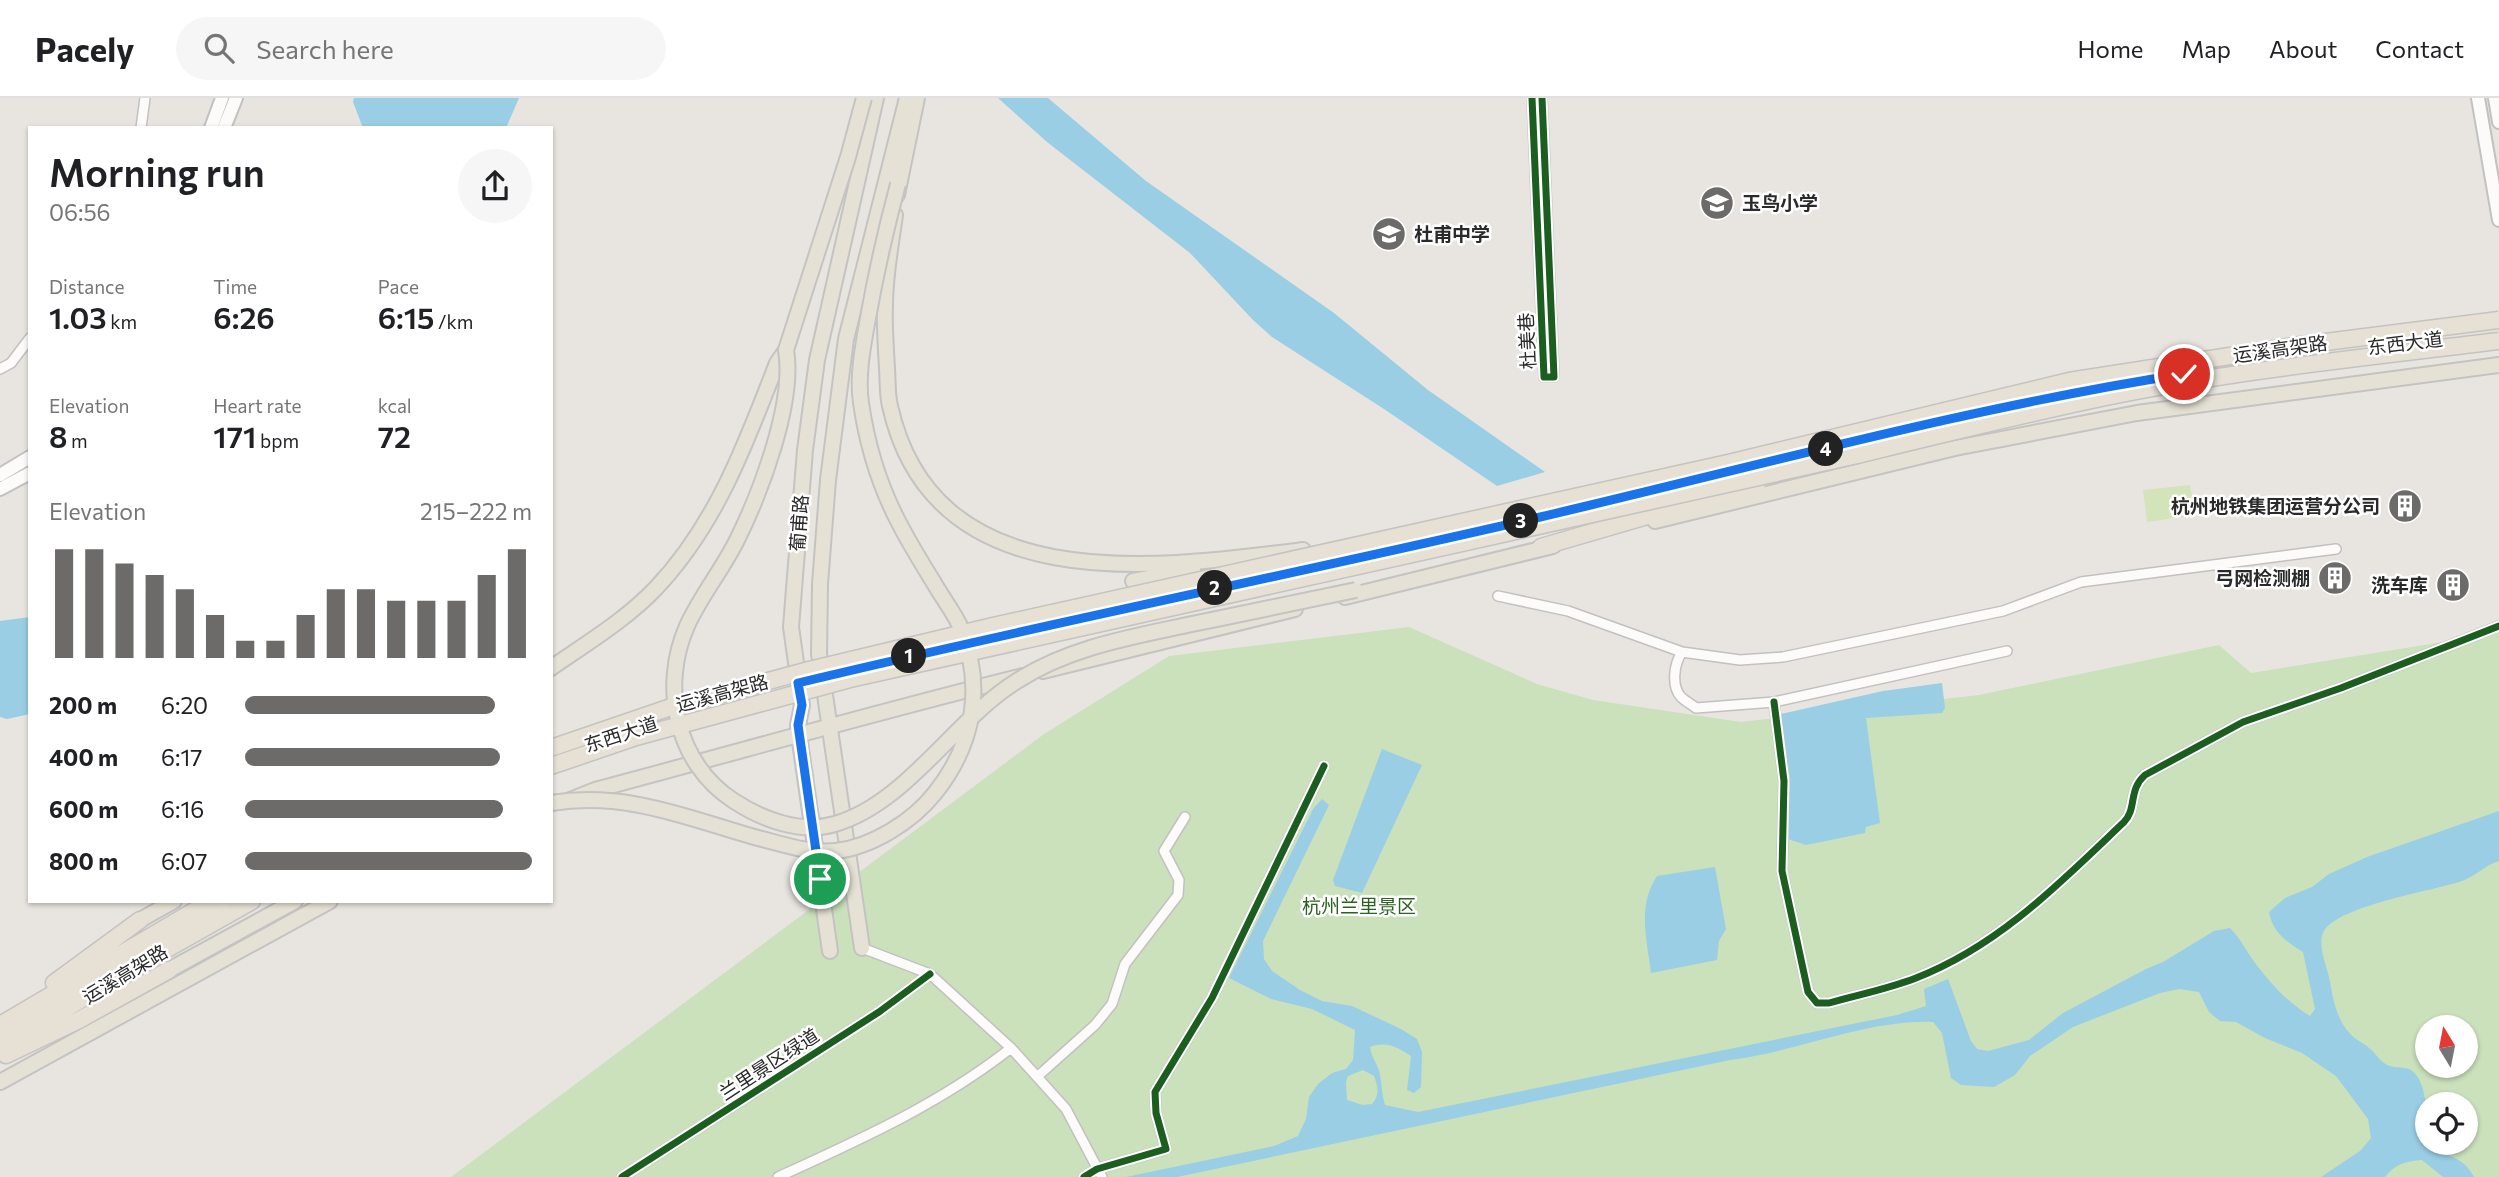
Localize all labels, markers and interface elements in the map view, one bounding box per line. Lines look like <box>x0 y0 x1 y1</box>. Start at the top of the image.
search box <box>176 17 666 80</box>
text: Pacely <box>35 28 134 69</box>
icon: search <box>200 29 238 67</box>
text: Search here <box>256 33 394 64</box>
text: Home <box>2078 34 2144 63</box>
text: Map <box>2182 34 2231 63</box>
text: About <box>2269 34 2337 63</box>
text: Contact <box>2375 34 2464 63</box>
text: Morning run <box>49 148 265 195</box>
button: share <box>458 149 532 223</box>
school or university icon: 玉鸟小学 <box>1698 184 1736 222</box>
place label: 玉鸟小学 <box>1742 191 1818 214</box>
text: 06:56 <box>49 198 111 226</box>
school or university icon: 杜甫中学 <box>1370 215 1408 253</box>
place label: 杜甫中学 <box>1414 222 1490 245</box>
text: Distance <box>49 275 125 298</box>
text: Time <box>213 275 257 298</box>
text: Pace <box>378 275 419 298</box>
text: 1.03 <box>49 298 107 335</box>
text: 6:26 <box>213 298 275 335</box>
text: 6:15 <box>378 298 434 335</box>
text: km <box>107 310 137 333</box>
text: /km <box>434 310 473 333</box>
street label: 杜美巷 <box>1514 312 1539 370</box>
street label: 东西大道 <box>2366 326 2444 359</box>
street label: 运溪高架路 <box>2231 331 2329 367</box>
pin <box>2154 344 2214 404</box>
icon: check <box>2165 355 2203 393</box>
text: Elevation <box>49 394 129 417</box>
text: Heart rate <box>213 394 302 417</box>
text: kcal <box>378 394 412 417</box>
text: 8 <box>49 417 67 454</box>
text: 171 <box>213 417 256 454</box>
text: 72 <box>378 417 411 454</box>
text: m <box>67 429 88 452</box>
text: bpm <box>256 429 299 452</box>
pin: 4 <box>1808 432 1843 466</box>
text: 4 <box>1820 437 1831 460</box>
building icon: 杭州地铁集团运营分公司 <box>2386 487 2424 525</box>
street label: 葡甫路 <box>785 494 812 552</box>
place label: 杭州地铁集团运营分公司 <box>2171 494 2380 517</box>
text: Elevation <box>49 497 146 525</box>
text: 215–222 m <box>420 497 532 525</box>
pin: 3 <box>1504 504 1538 538</box>
text: 3 <box>1515 509 1526 532</box>
building icon: 弓网检测棚 <box>2316 559 2354 597</box>
place label: 弓网检测棚 <box>2215 566 2310 589</box>
building icon: 洗车库 <box>2434 566 2472 604</box>
pin: 2 <box>1198 570 1232 606</box>
place label: 洗车库 <box>2371 573 2428 596</box>
text: 2 <box>1209 576 1220 599</box>
pin: 1 <box>892 638 926 674</box>
text: 1 <box>904 644 913 667</box>
street label: 运溪高架路 <box>673 669 771 716</box>
text: 200 m <box>49 691 117 719</box>
text: 6:20 <box>161 691 208 719</box>
street label: 东西大道 <box>581 711 661 756</box>
text: 400 m <box>49 743 118 771</box>
text: 6:17 <box>161 743 202 771</box>
text: 600 m <box>49 795 118 823</box>
text: 6:16 <box>161 795 204 823</box>
text: 800 m <box>49 847 118 875</box>
text: 6:07 <box>161 847 207 875</box>
pin <box>790 849 850 909</box>
icon: arrive <box>801 860 839 898</box>
park label: 杭州兰里景区 <box>1302 894 1416 917</box>
street label: 运溪高架路 <box>78 939 171 1008</box>
north arrow <box>2415 1015 2478 1078</box>
map controls <box>2415 1015 2478 1155</box>
street label: 兰里景区绿道 <box>715 1023 823 1104</box>
button: locate <box>2415 1092 2478 1155</box>

